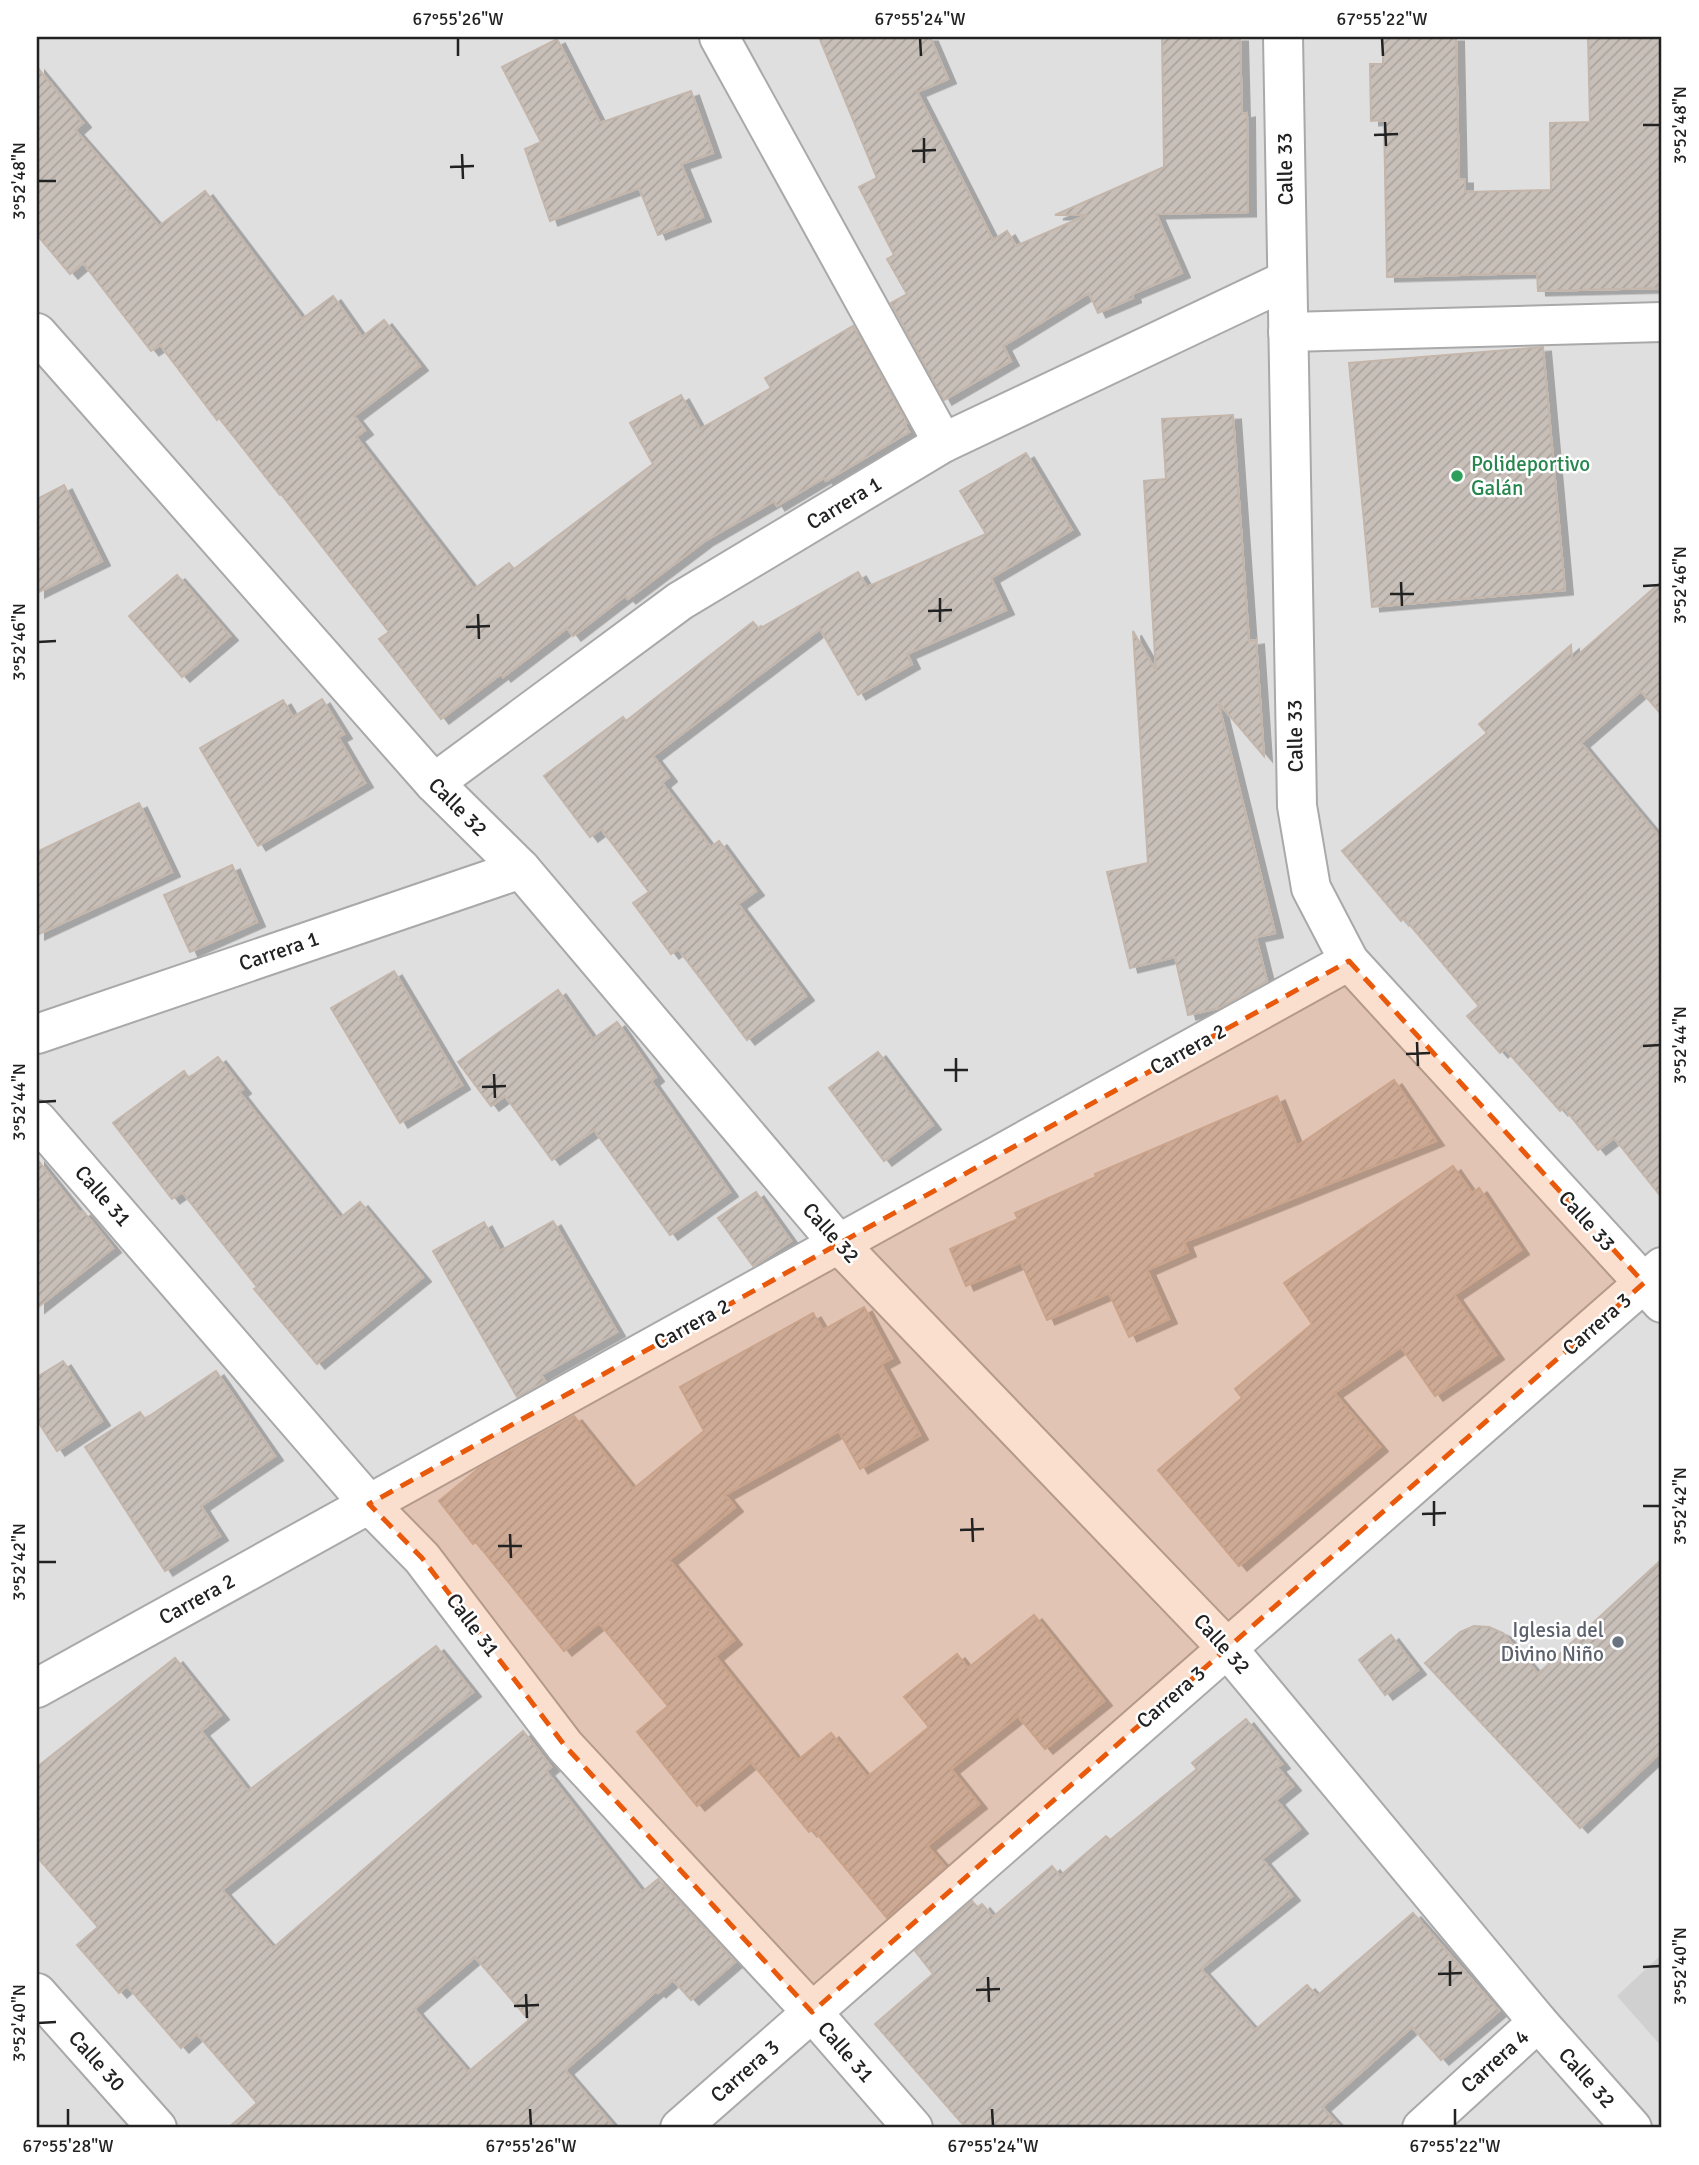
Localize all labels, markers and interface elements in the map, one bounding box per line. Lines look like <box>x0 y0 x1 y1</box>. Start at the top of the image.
text: 67°55'26"W <box>413 8 503 30</box>
text: 67°55'24"W <box>875 8 965 30</box>
text: 67°55'22"W <box>1337 8 1427 30</box>
text: 3°52'48"N <box>1669 86 1691 164</box>
street label: Calle 33 <box>1271 132 1299 206</box>
text: 3°52'48"N <box>8 142 30 220</box>
place label: Polideportivo Galán <box>1471 451 1590 501</box>
marker: Polideportivo Galán <box>1449 468 1465 484</box>
street label: Carrera 1 <box>802 470 886 536</box>
text: 3°52'46"N <box>1669 546 1691 624</box>
text: 3°52'46"N <box>8 603 30 681</box>
street label: Calle 33 <box>1281 699 1309 773</box>
street label: Calle 32 <box>423 772 493 842</box>
street label: Carrera 1 <box>236 925 322 977</box>
text: 3°52'44"N <box>1669 1006 1691 1084</box>
street label: Carrera 2 <box>1145 1018 1231 1080</box>
text: 3°52'44"N <box>8 1063 30 1141</box>
street label: Calle 31 <box>69 1160 137 1232</box>
street label: Calle 33 <box>1553 1185 1621 1257</box>
street label: Calle 32 <box>797 1197 865 1269</box>
street label: Carrera 3 <box>1557 1287 1637 1361</box>
street label: Carrera 2 <box>649 1293 735 1355</box>
text: 3°52'42"N <box>1669 1467 1691 1545</box>
text: 3°52'42"N <box>8 1523 30 1601</box>
street label: Carrera 2 <box>154 1568 240 1630</box>
street label: Calle 31 <box>441 1588 505 1662</box>
street label: Calle 32 <box>1188 1608 1256 1680</box>
place label: Iglesia del Divino Niño <box>1501 1617 1604 1667</box>
marker: Iglesia del Divino Niño <box>1610 1634 1626 1650</box>
street label: Carrera 3 <box>1131 1660 1211 1734</box>
text: 3°52'40"N <box>1669 1927 1691 2005</box>
text: 3°52'40"N <box>8 1984 30 2062</box>
street label: Calle 31 <box>812 2016 880 2088</box>
street label: Carrera 4 <box>1455 2024 1535 2098</box>
street label: Calle 30 <box>63 2025 131 2097</box>
street label: Carrera 3 <box>705 2034 785 2108</box>
street label: Calle 32 <box>1553 2042 1621 2114</box>
text: 67°55'28"W <box>23 2135 113 2157</box>
text: 67°55'26"W <box>486 2135 576 2157</box>
text: 67°55'24"W <box>948 2135 1038 2157</box>
text: 67°55'22"W <box>1410 2135 1500 2157</box>

